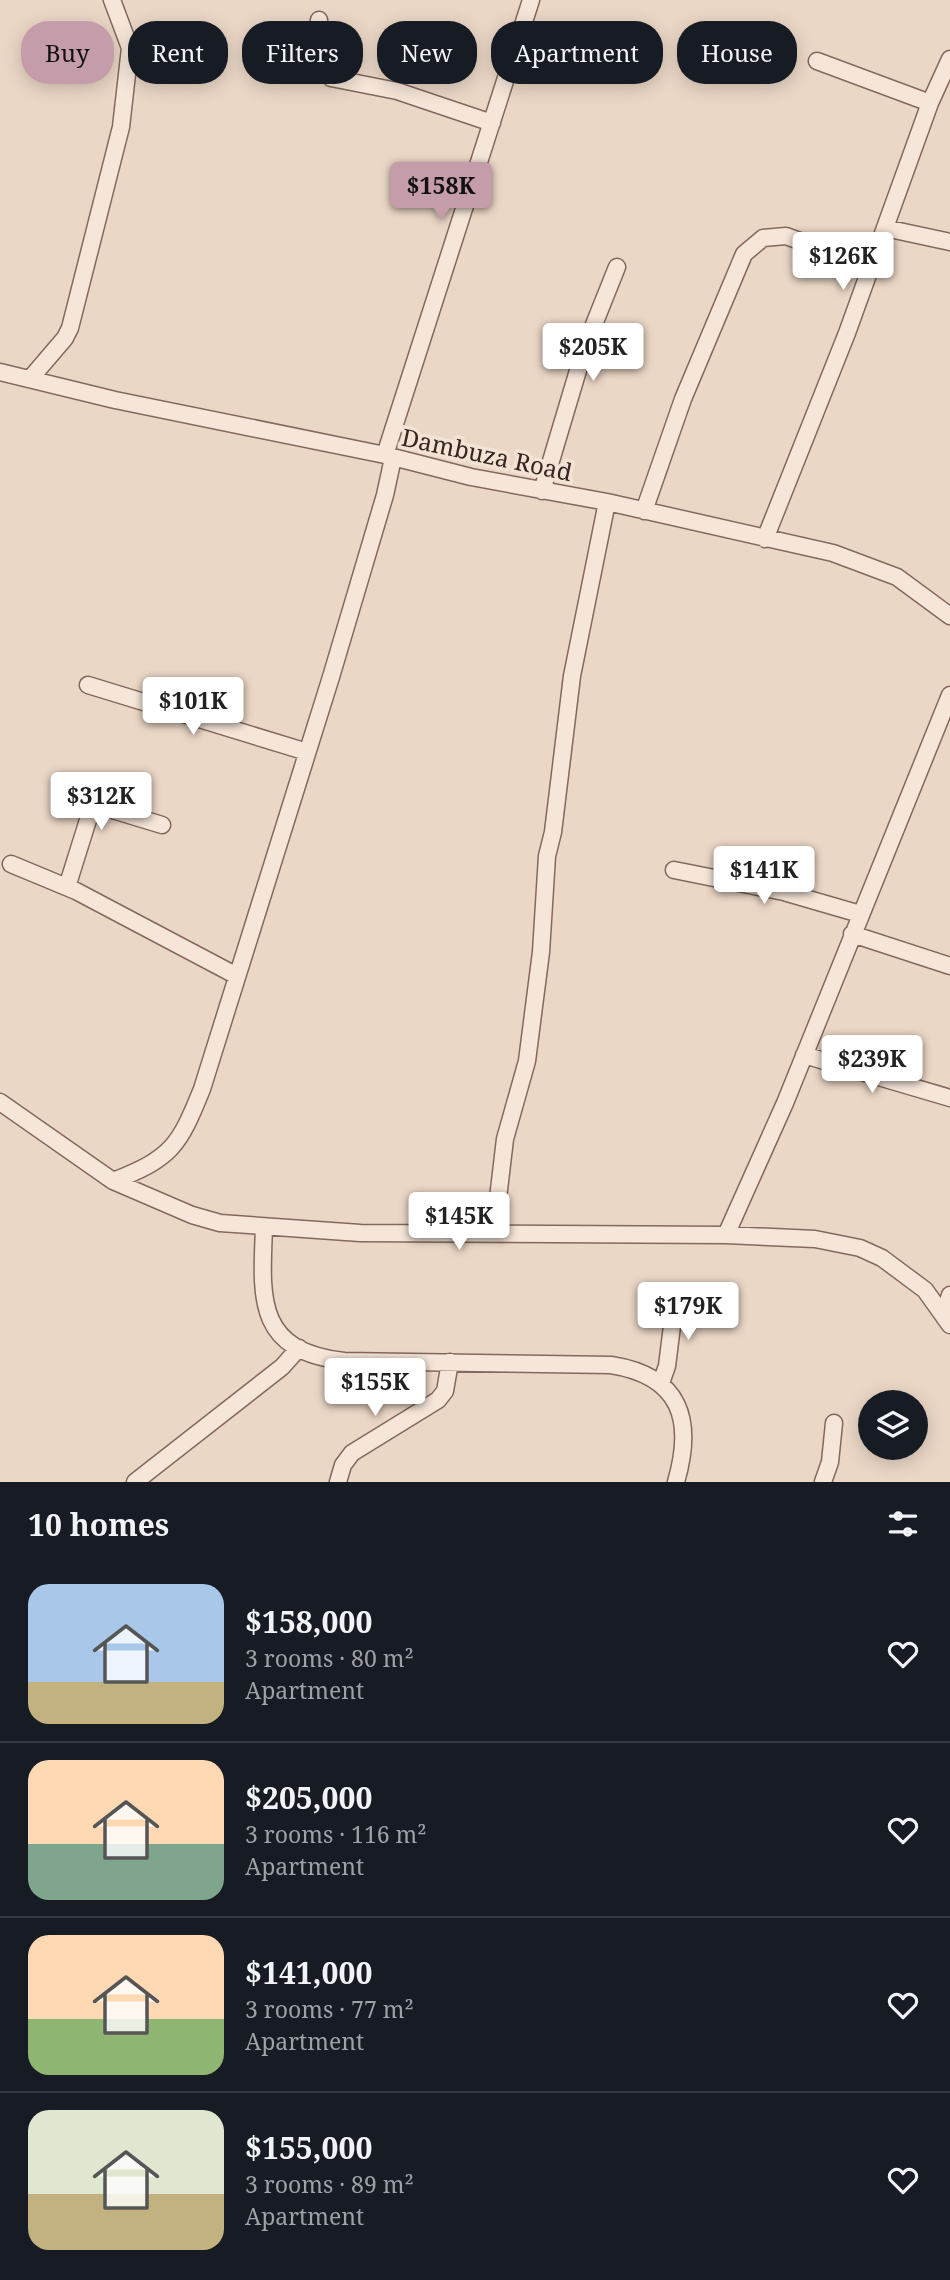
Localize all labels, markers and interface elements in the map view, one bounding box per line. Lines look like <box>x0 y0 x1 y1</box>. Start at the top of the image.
chip: Buy <box>21 21 114 84</box>
chip: Rent <box>128 21 228 84</box>
chip: Filters <box>242 21 363 84</box>
chip: New <box>377 21 477 84</box>
chip: Apartment <box>491 21 663 84</box>
chip: House <box>677 21 797 84</box>
pin: $158K <box>392 162 490 222</box>
text: $158K <box>407 169 475 201</box>
pin: $126K <box>794 232 892 292</box>
text: $126K <box>809 239 877 271</box>
pin: $205K <box>544 324 642 383</box>
text: $205K <box>559 330 627 362</box>
street label: Dambuza Road <box>399 420 576 488</box>
pin: $101K <box>144 678 242 737</box>
text: $101K <box>159 684 227 716</box>
pin: $312K <box>52 772 150 832</box>
text: $312K <box>67 779 135 811</box>
pin: $141K <box>715 846 813 906</box>
text: $141K <box>730 853 798 885</box>
pin: $239K <box>823 1036 921 1095</box>
text: $239K <box>838 1042 906 1074</box>
pin: $145K <box>410 1192 508 1252</box>
text: $145K <box>425 1199 493 1231</box>
pin: $179K <box>639 1282 737 1342</box>
text: $179K <box>654 1289 722 1321</box>
pin: $155K <box>326 1358 424 1418</box>
text: $155K <box>341 1365 409 1397</box>
map controls <box>858 1390 928 1460</box>
button: layers <box>858 1390 928 1460</box>
text: 10 homes <box>28 1504 169 1545</box>
icon: filters <box>884 1505 922 1543</box>
text: $158,000 <box>245 1601 372 1642</box>
icon: home <box>84 1612 168 1696</box>
icon: heart <box>884 1635 922 1673</box>
text: 3 rooms · 80 m² <box>245 1642 414 1674</box>
text: Apartment <box>245 1674 364 1706</box>
text: $205,000 <box>245 1777 372 1818</box>
icon: home <box>84 1788 168 1872</box>
icon: heart <box>884 1811 922 1849</box>
text: 3 rooms · 116 m² <box>245 1818 427 1850</box>
text: Apartment <box>245 1850 364 1882</box>
text: $141,000 <box>245 1952 372 1993</box>
icon: home <box>84 1963 168 2047</box>
icon: heart <box>884 1986 922 2024</box>
text: 3 rooms · 77 m² <box>245 1993 414 2025</box>
text: Apartment <box>245 2025 364 2057</box>
text: $155,000 <box>245 2127 372 2168</box>
icon: home <box>84 2138 168 2222</box>
icon: heart <box>884 2161 922 2199</box>
text: 3 rooms · 89 m² <box>245 2168 414 2200</box>
text: Apartment <box>245 2200 364 2232</box>

